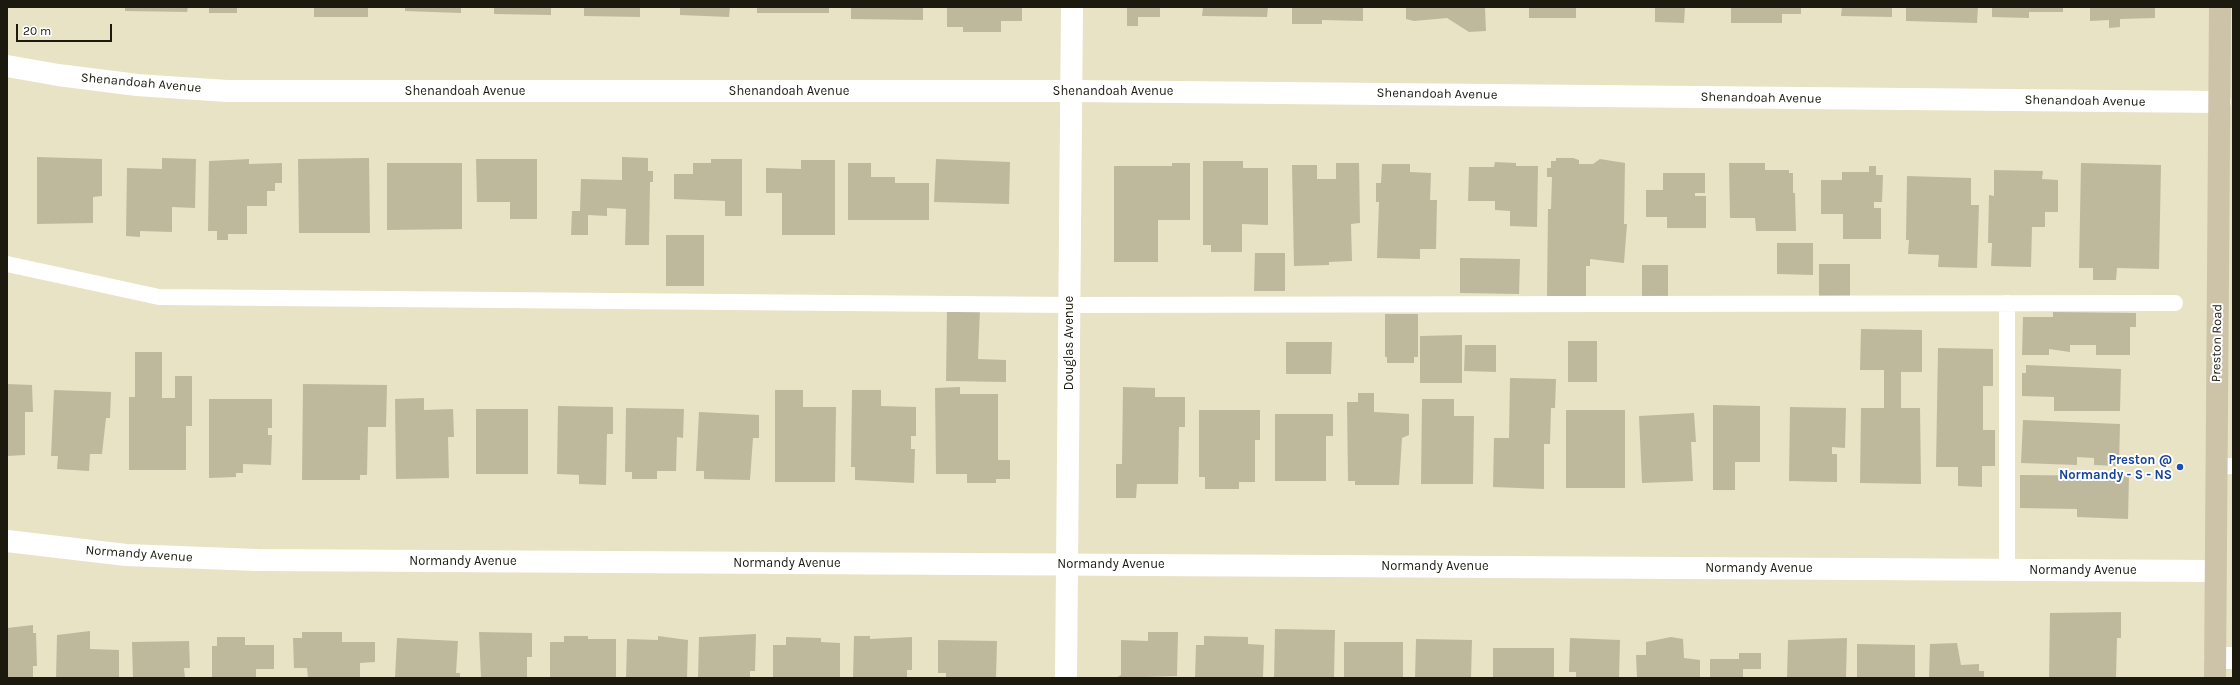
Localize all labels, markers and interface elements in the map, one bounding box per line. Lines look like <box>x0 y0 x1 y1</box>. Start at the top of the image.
scale bar <box>18 16 114 42</box>
text: 20 m <box>23 24 51 38</box>
street label: Shenandoah Avenue <box>80 70 202 96</box>
street label: Shenandoah Avenue <box>405 83 525 99</box>
street label: Shenandoah Avenue <box>729 83 849 99</box>
street label: Shenandoah Avenue <box>1053 83 1173 99</box>
street label: Shenandoah Avenue <box>1376 85 1498 103</box>
street label: Shenandoah Avenue <box>1700 89 1822 107</box>
street label: Shenandoah Avenue <box>2024 92 2146 110</box>
street label: Douglas Avenue <box>1061 296 1077 390</box>
street label: Preston Road <box>2209 304 2225 382</box>
place label: Preston @ Normandy - S - NS <box>2059 452 2172 483</box>
marker: Preston @ Normandy - S - NS <box>2175 462 2185 472</box>
street label: Normandy Avenue <box>85 542 193 566</box>
street label: Normandy Avenue <box>409 553 517 569</box>
street label: Normandy Avenue <box>733 555 841 571</box>
street label: Normandy Avenue <box>1057 556 1165 572</box>
street label: Normandy Avenue <box>1381 558 1489 574</box>
street label: Normandy Avenue <box>1705 560 1813 576</box>
street label: Normandy Avenue <box>2029 562 2137 578</box>

